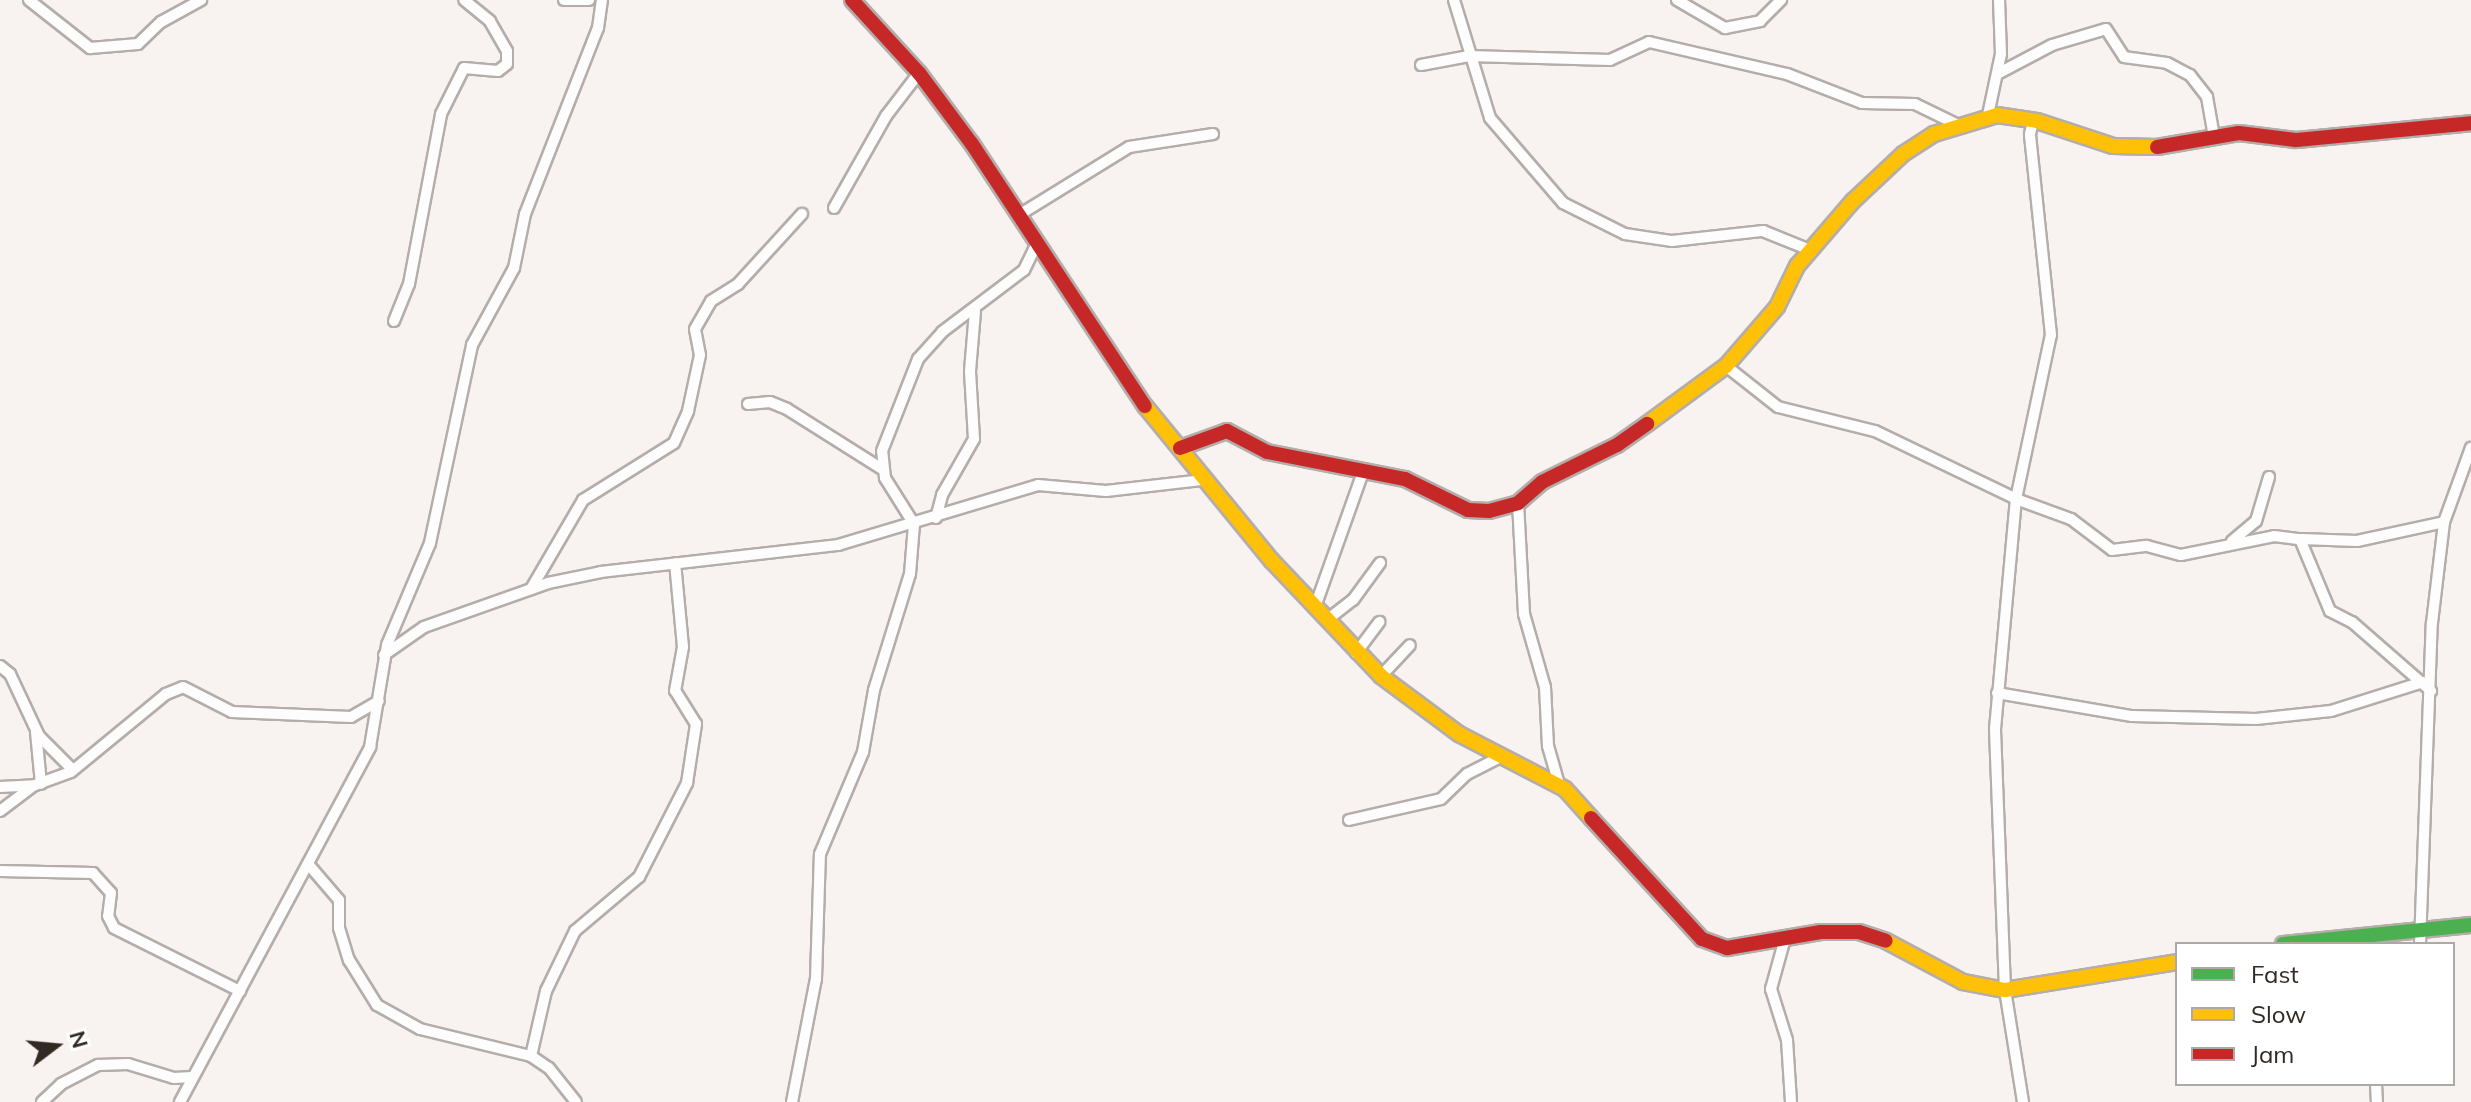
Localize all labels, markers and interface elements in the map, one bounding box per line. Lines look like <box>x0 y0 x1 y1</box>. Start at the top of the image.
legend <box>2175 942 2455 1086</box>
text: Fast <box>2251 959 2299 989</box>
text: Slow <box>2251 999 2306 1029</box>
north arrow <box>16 1006 96 1086</box>
text: N <box>63 1028 95 1051</box>
text: Jam <box>2251 1039 2294 1069</box>

